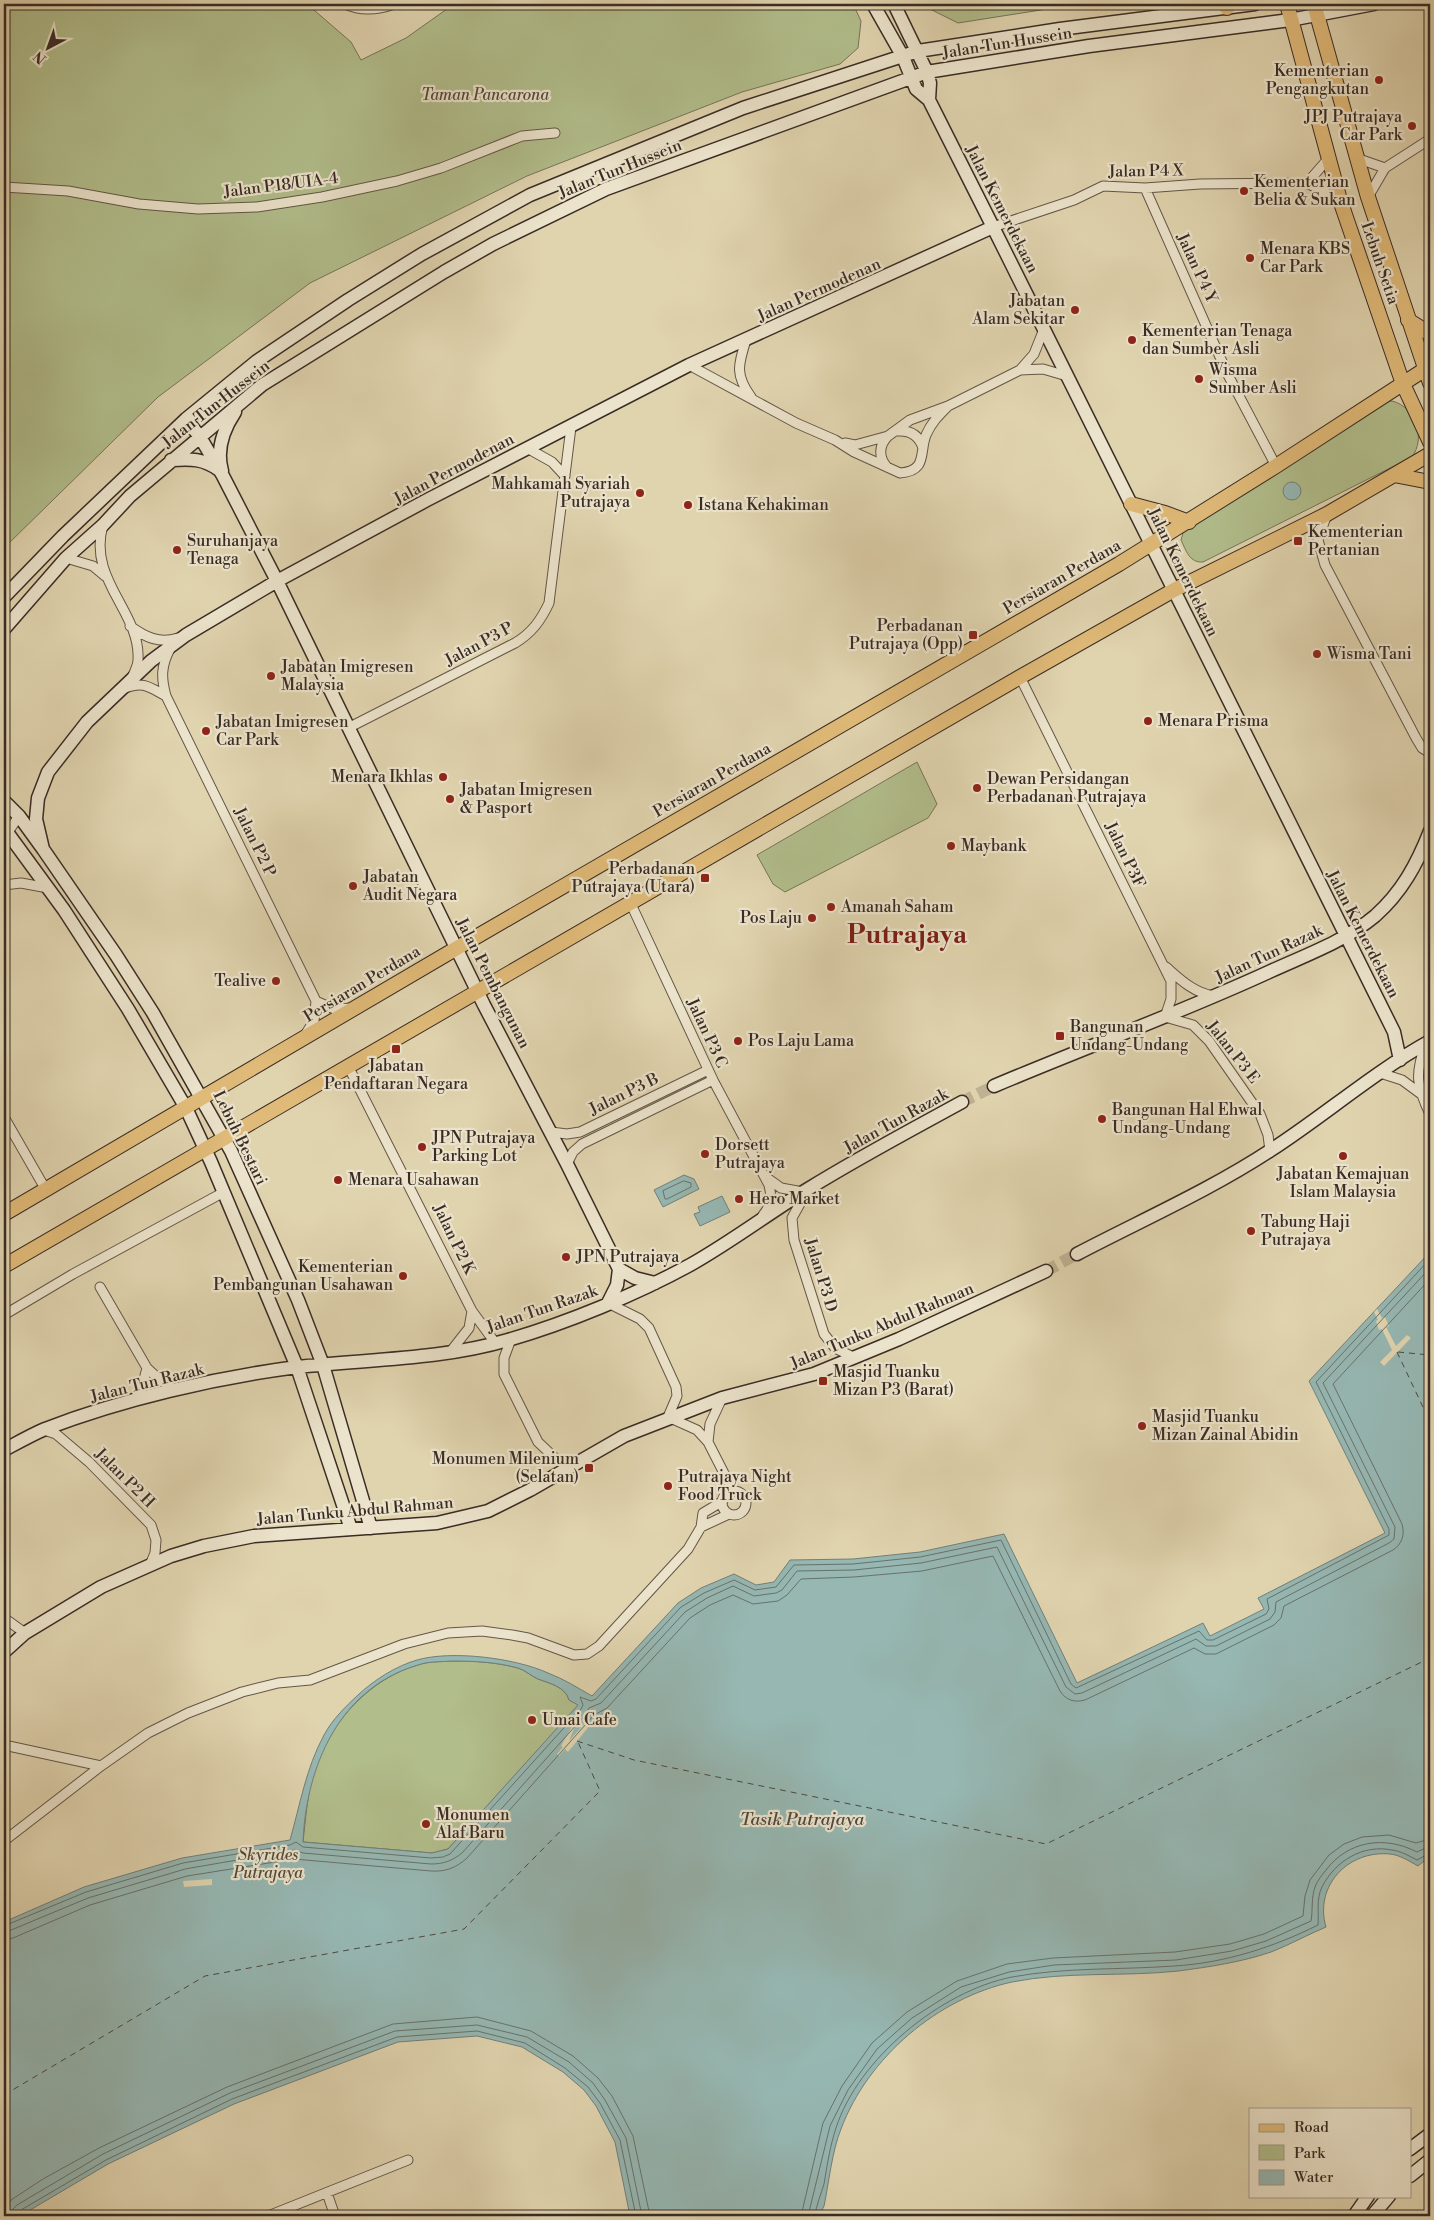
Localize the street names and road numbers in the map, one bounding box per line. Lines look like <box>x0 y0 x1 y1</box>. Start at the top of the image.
street label: Jalan Tun Hussein <box>940 23 1074 63</box>
street label: Jalan Tun Hussein <box>554 135 685 203</box>
street label: Jalan Kemerdekaan <box>961 141 1043 277</box>
street label: Jalan P4 X <box>1107 160 1185 182</box>
street label: Jalan P18/UIA-4 <box>222 168 340 202</box>
street label: Lebuh Setia <box>1357 219 1404 308</box>
street label: Jalan P4 Y <box>1172 229 1222 307</box>
street label: Jalan Permodenan <box>753 254 884 327</box>
street label: Jalan Tun Hussein <box>157 355 274 453</box>
street label: Jalan Permodenan <box>390 429 518 510</box>
street label: Jalan Kemerdekaan <box>1143 503 1223 640</box>
street label: Persiaran Perdana <box>1000 535 1125 619</box>
street label: Jalan P3 P <box>441 618 517 671</box>
street label: Persiaran Perdana <box>650 738 775 822</box>
street label: Jalan P2 P <box>229 803 280 880</box>
street label: Jalan P3F <box>1100 818 1150 891</box>
street label: Jalan Kemerdekaan <box>1322 866 1404 1002</box>
street label: Jalan Pembangunan <box>451 913 535 1052</box>
street label: Jalan Tun Razak <box>1211 920 1327 988</box>
street label: Persiaran Perdana <box>300 941 425 1027</box>
street label: Jalan P3 C <box>682 994 732 1071</box>
street label: Jalan P3 E <box>1202 1016 1264 1088</box>
street label: Jalan P3 B <box>585 1069 662 1120</box>
street label: Jalan Tun Razak <box>840 1083 953 1158</box>
street label: Lebuh Bestari <box>208 1087 272 1189</box>
street label: Jalan P2 K <box>428 1200 480 1279</box>
street label: Jalan P3 D <box>800 1235 842 1314</box>
street label: Jalan Tunku Abdul Rahman <box>786 1278 977 1374</box>
street label: Jalan Tun Razak <box>483 1280 602 1338</box>
street label: Jalan Tun Razak <box>87 1359 207 1407</box>
street label: Jalan P2 H <box>90 1443 159 1512</box>
street label: Jalan Tunku Abdul Rahman <box>255 1492 455 1530</box>

